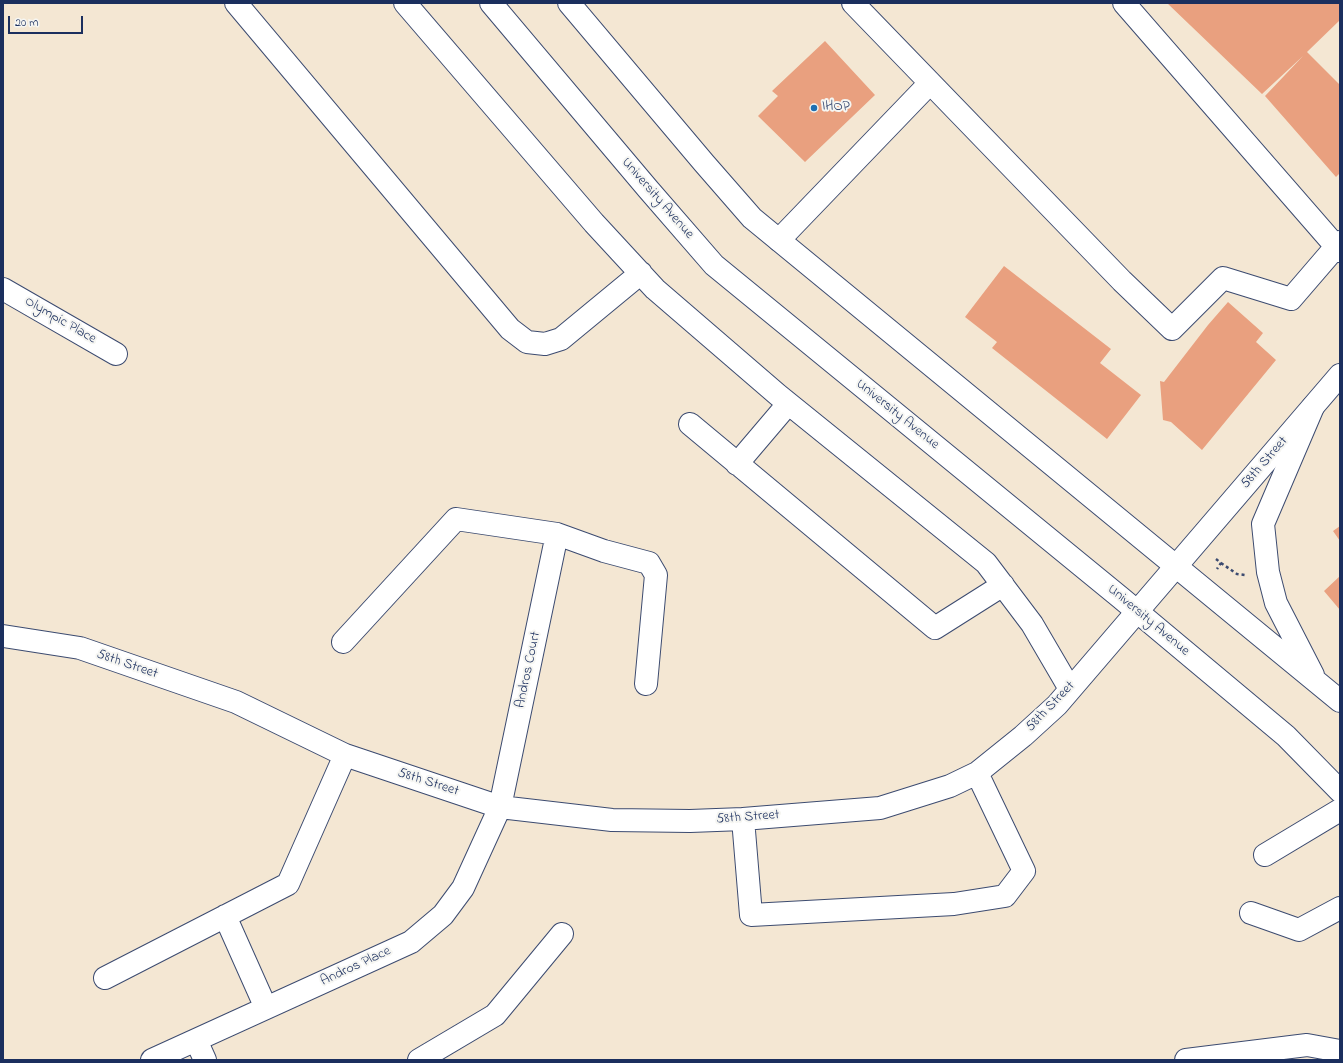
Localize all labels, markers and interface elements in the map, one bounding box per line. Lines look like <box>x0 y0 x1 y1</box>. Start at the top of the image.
scale bar <box>10 8 85 34</box>
text: 20 m <box>15 14 38 32</box>
place label: IHOP <box>822 100 850 116</box>
marker: IHOP <box>809 103 819 113</box>
street label: University Avenue <box>617 155 697 243</box>
street label: Olympic Place <box>21 294 99 348</box>
street label: University Avenue <box>852 376 942 454</box>
street label: 58th Street <box>1238 434 1292 492</box>
street label: University Avenue <box>1103 582 1193 660</box>
street label: Andros Court <box>513 630 545 710</box>
street label: 58th Street <box>94 647 160 683</box>
street label: 58th Street <box>1023 678 1079 736</box>
street label: 58th Street <box>395 765 461 801</box>
street label: 58th Street <box>716 807 780 829</box>
street label: Andros Place <box>318 943 394 991</box>

